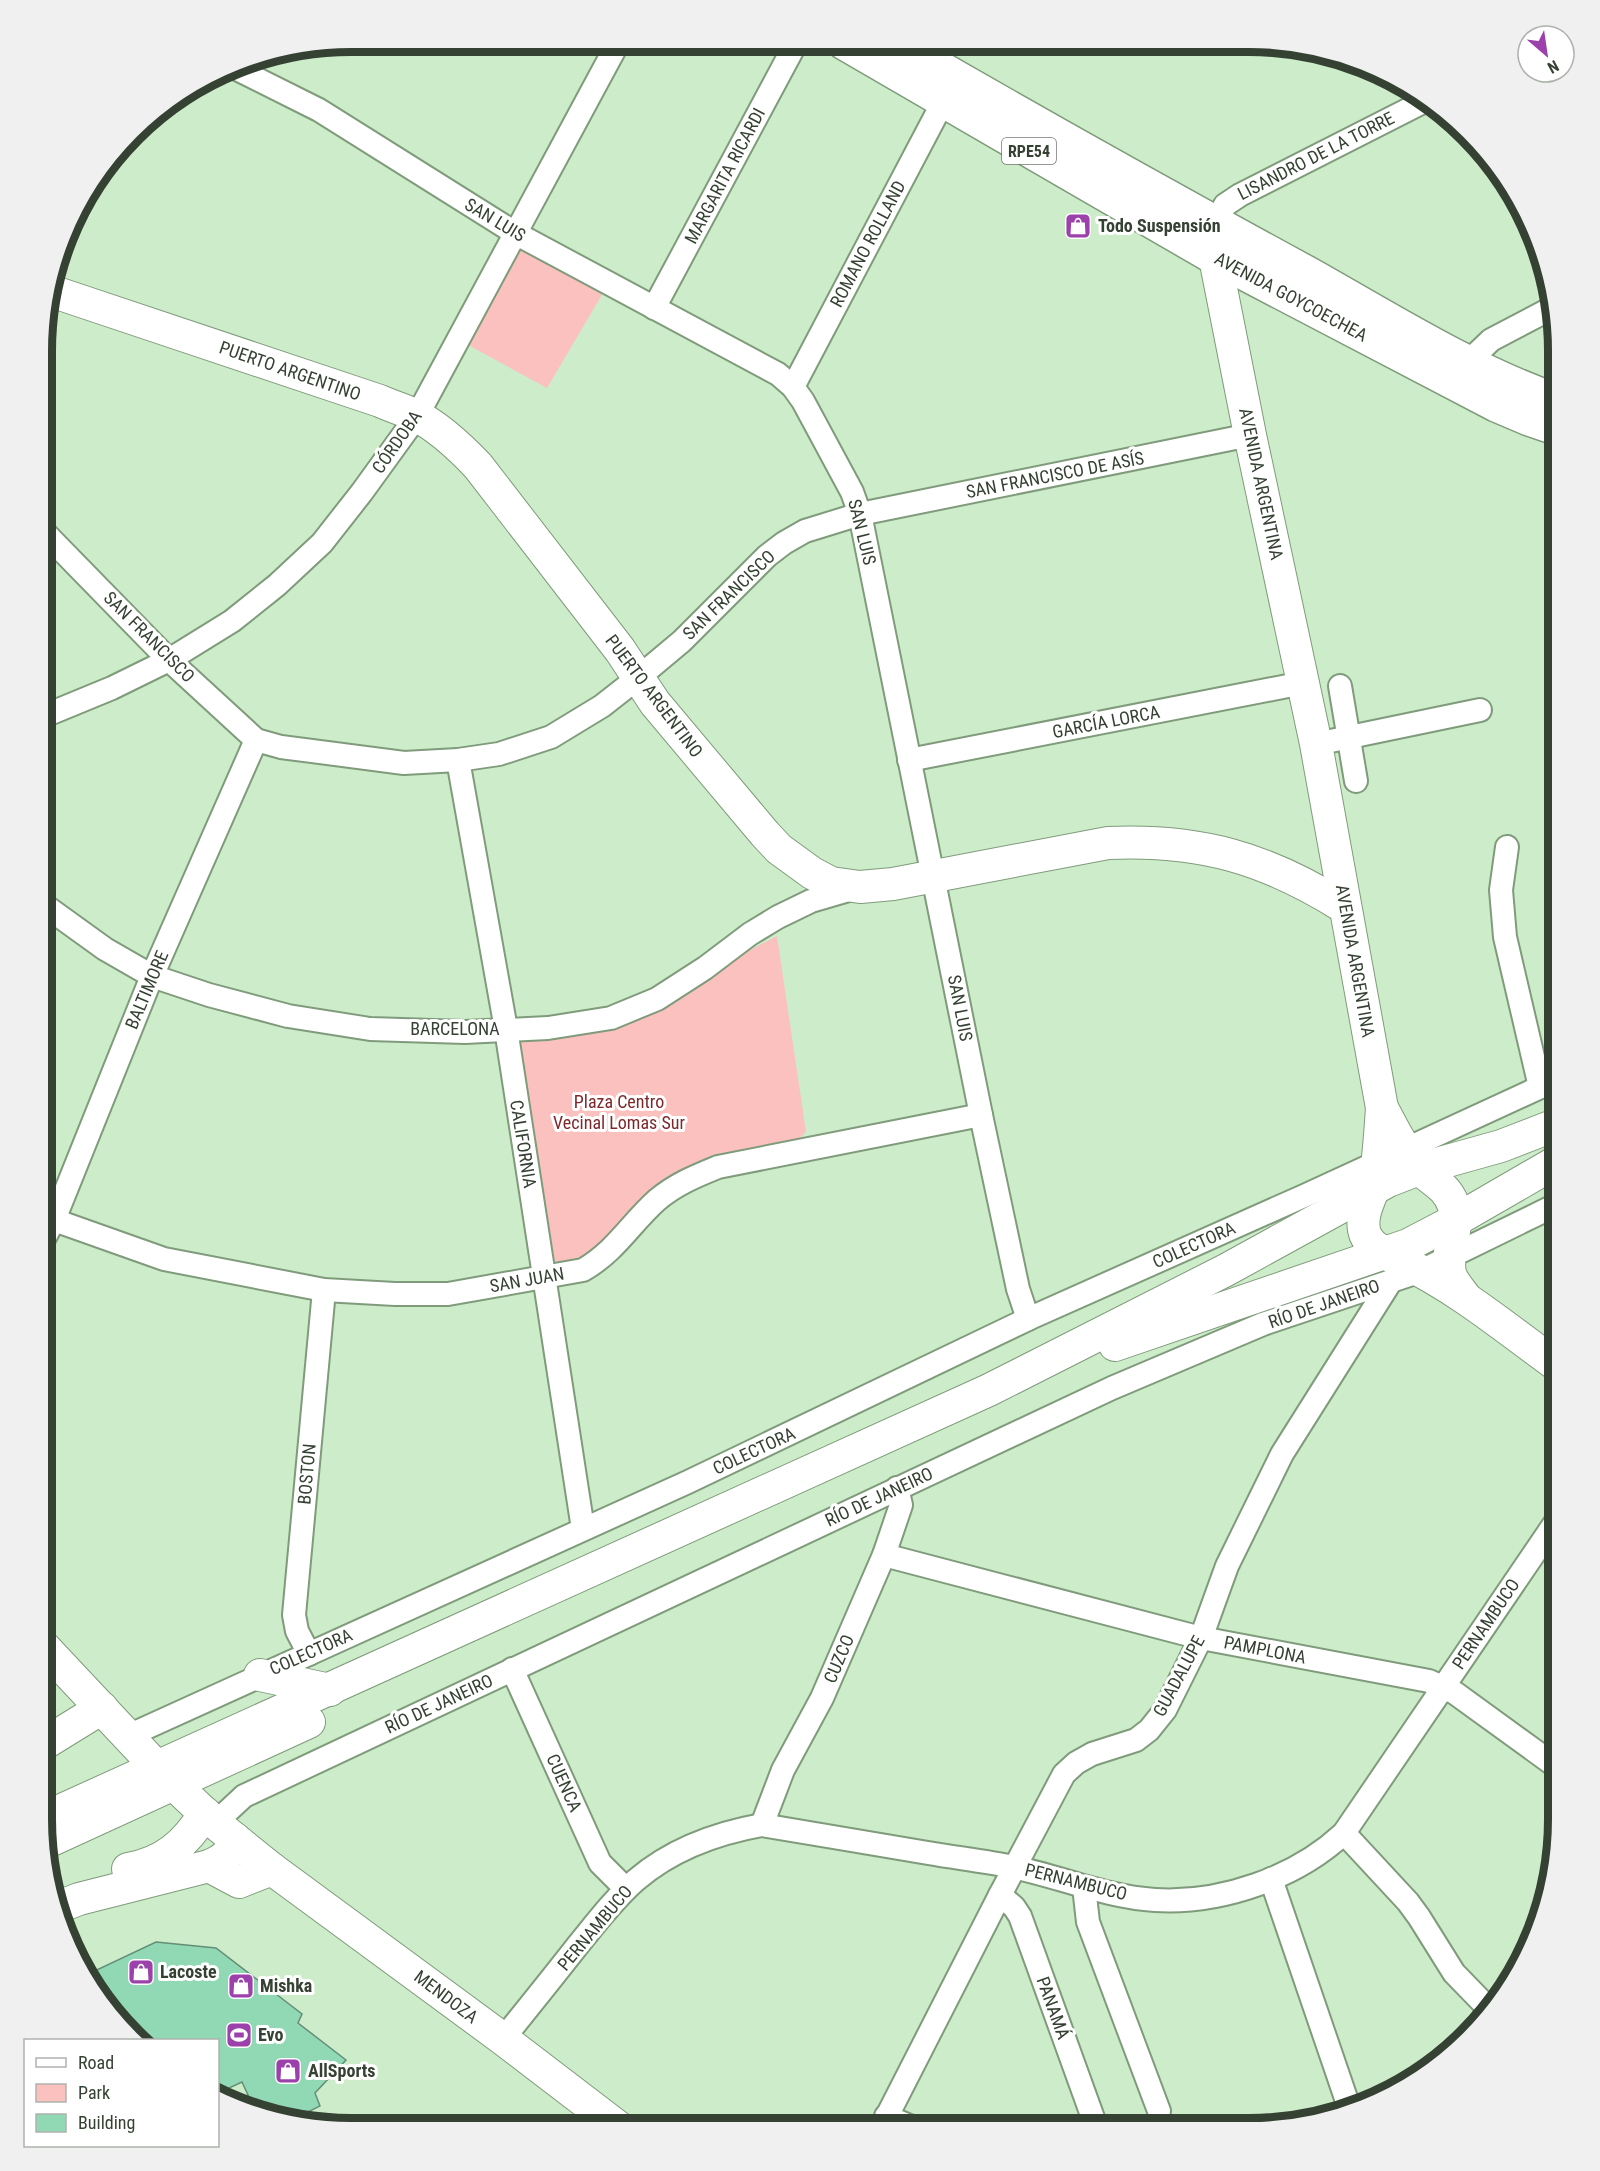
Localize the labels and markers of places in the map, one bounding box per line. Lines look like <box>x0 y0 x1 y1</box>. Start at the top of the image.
shop icon: Todo Suspensión <box>1063 211 1093 241</box>
place label: Todo Suspensión <box>1098 215 1221 236</box>
shop icon: Lacoste <box>126 1957 156 1987</box>
place label: Lacoste <box>160 1961 217 1982</box>
shop icon: Mishka <box>226 1971 256 2001</box>
place label: Mishka <box>260 1975 312 1996</box>
sports icon: Evo <box>224 2020 254 2050</box>
place label: Evo <box>258 2024 284 2045</box>
shop icon: AllSports <box>273 2056 303 2086</box>
place label: AllSports <box>308 2060 376 2081</box>

